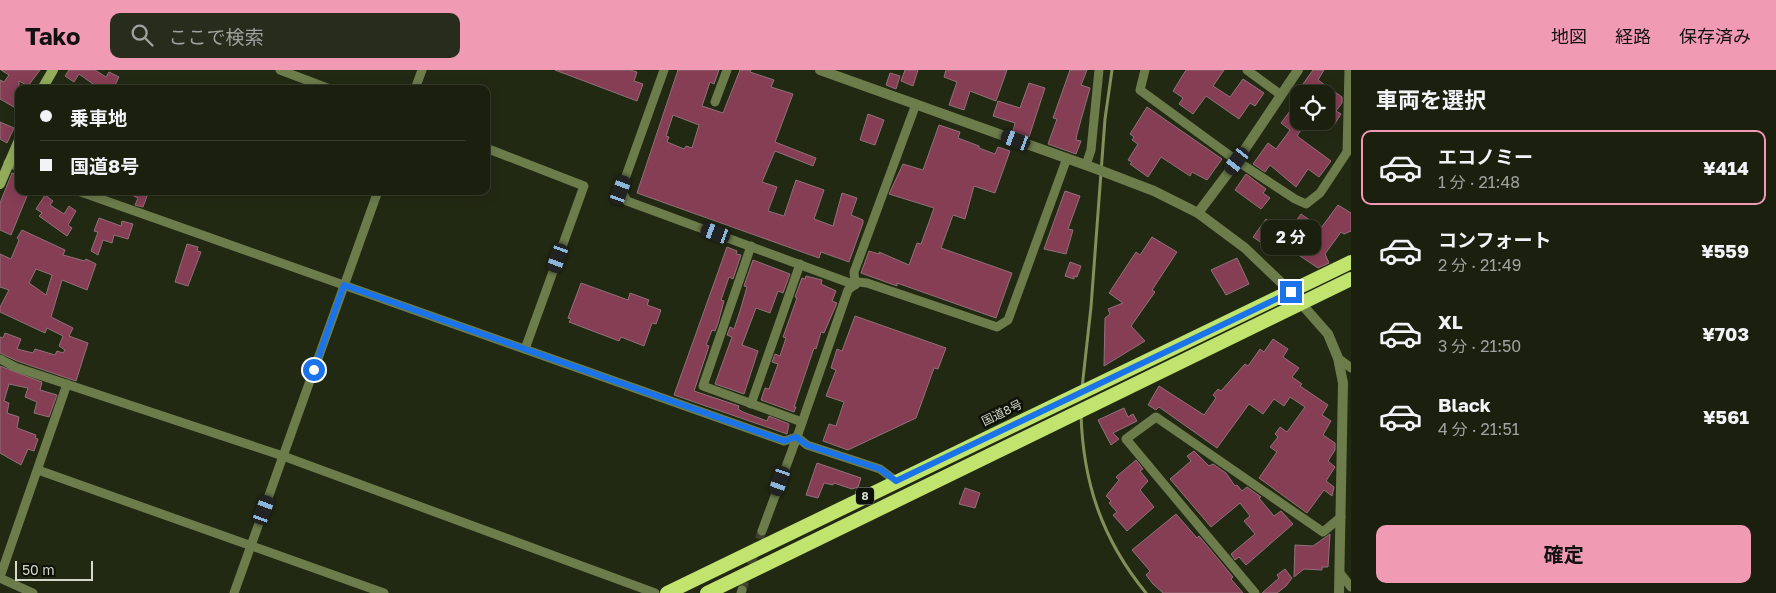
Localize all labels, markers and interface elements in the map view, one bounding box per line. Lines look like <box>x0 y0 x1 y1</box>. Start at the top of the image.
search box <box>110 13 460 58</box>
text: Tako <box>25 21 80 50</box>
icon: search <box>128 21 156 49</box>
text: ここで検索 <box>168 25 263 48</box>
text: 地図 <box>1551 25 1587 47</box>
text: 経路 <box>1615 25 1651 47</box>
text: 保存済み <box>1679 25 1751 47</box>
map controls <box>1290 85 1335 130</box>
button: locate <box>1290 85 1335 130</box>
text: 車両を選択 <box>1376 86 1486 113</box>
text: 乗車地 <box>70 106 127 129</box>
car <box>999 128 1032 152</box>
car <box>1221 145 1252 177</box>
icon: car <box>1378 145 1423 190</box>
text: エコノミー <box>1438 145 1533 168</box>
text: 国道8号 <box>70 154 139 177</box>
text: ¥414 <box>1703 156 1749 179</box>
text: 1 分 · 21:48 <box>1438 172 1520 192</box>
car <box>608 173 633 207</box>
callout: 2 分 <box>1261 220 1321 254</box>
car <box>699 221 732 245</box>
text: 2 分 <box>1276 227 1306 247</box>
icon: car <box>1378 228 1423 273</box>
text: コンフォート <box>1438 228 1551 251</box>
text: ¥559 <box>1701 239 1749 262</box>
car <box>545 241 570 275</box>
text: 2 分 · 21:49 <box>1438 255 1521 275</box>
route end <box>1280 281 1302 303</box>
text: XL <box>1438 310 1463 333</box>
icon: car <box>1378 311 1423 356</box>
text: ¥703 <box>1702 322 1749 345</box>
text: 3 分 · 21:50 <box>1438 336 1521 356</box>
route start <box>303 359 325 381</box>
text: Black <box>1438 393 1491 416</box>
icon: car <box>1378 394 1423 439</box>
street label: 国道8号 <box>979 396 1025 429</box>
text: ¥561 <box>1703 405 1749 428</box>
text: 4 分 · 21:51 <box>1438 419 1519 439</box>
car <box>768 464 791 498</box>
road number: 8 <box>856 488 874 504</box>
car <box>251 493 276 527</box>
button: 確定 <box>1376 525 1751 583</box>
scale bar <box>15 558 92 581</box>
text: 50 m <box>22 561 55 578</box>

